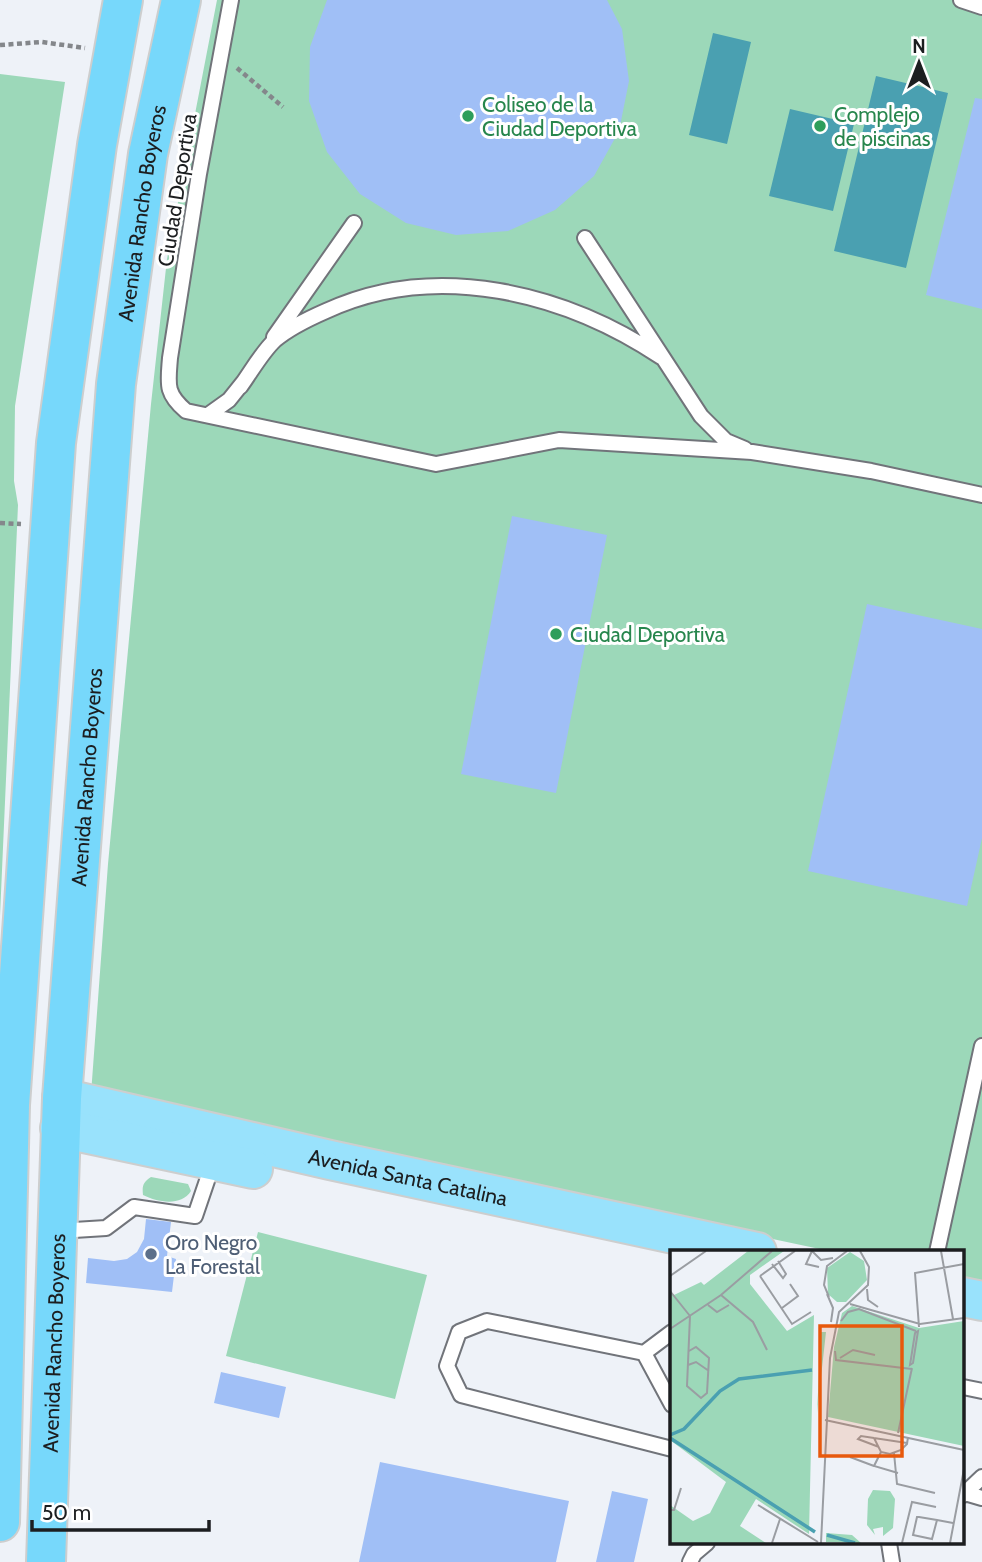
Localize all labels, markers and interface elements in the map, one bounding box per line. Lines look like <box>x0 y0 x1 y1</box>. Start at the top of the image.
north arrow <box>884 28 954 98</box>
text: N <box>912 35 926 58</box>
place label: Coliseo de la Ciudad Deportiva <box>482 92 637 141</box>
street label: Avenida Rancho Boyeros <box>112 102 171 323</box>
place label: Complejo de piscinas <box>834 102 931 151</box>
marker: Coliseo de la Ciudad Deportiva <box>460 108 476 124</box>
street label: Ciudad Deportiva <box>153 112 201 268</box>
marker: Complejo de piscinas <box>812 118 828 134</box>
place label: Ciudad Deportiva <box>570 622 725 647</box>
marker: Ciudad Deportiva <box>548 626 564 642</box>
street label: Avenida Rancho Boyeros <box>66 667 107 887</box>
street label: Avenida Santa Catalina <box>306 1143 510 1210</box>
place label: Oro Negro La Forestal <box>165 1230 260 1279</box>
street label: Avenida Rancho Boyeros <box>37 1233 70 1453</box>
marker: Oro Negro La Forestal <box>143 1246 159 1262</box>
inset map <box>670 1250 964 1544</box>
scale bar <box>32 1488 208 1532</box>
text: 50 m <box>42 1500 91 1525</box>

